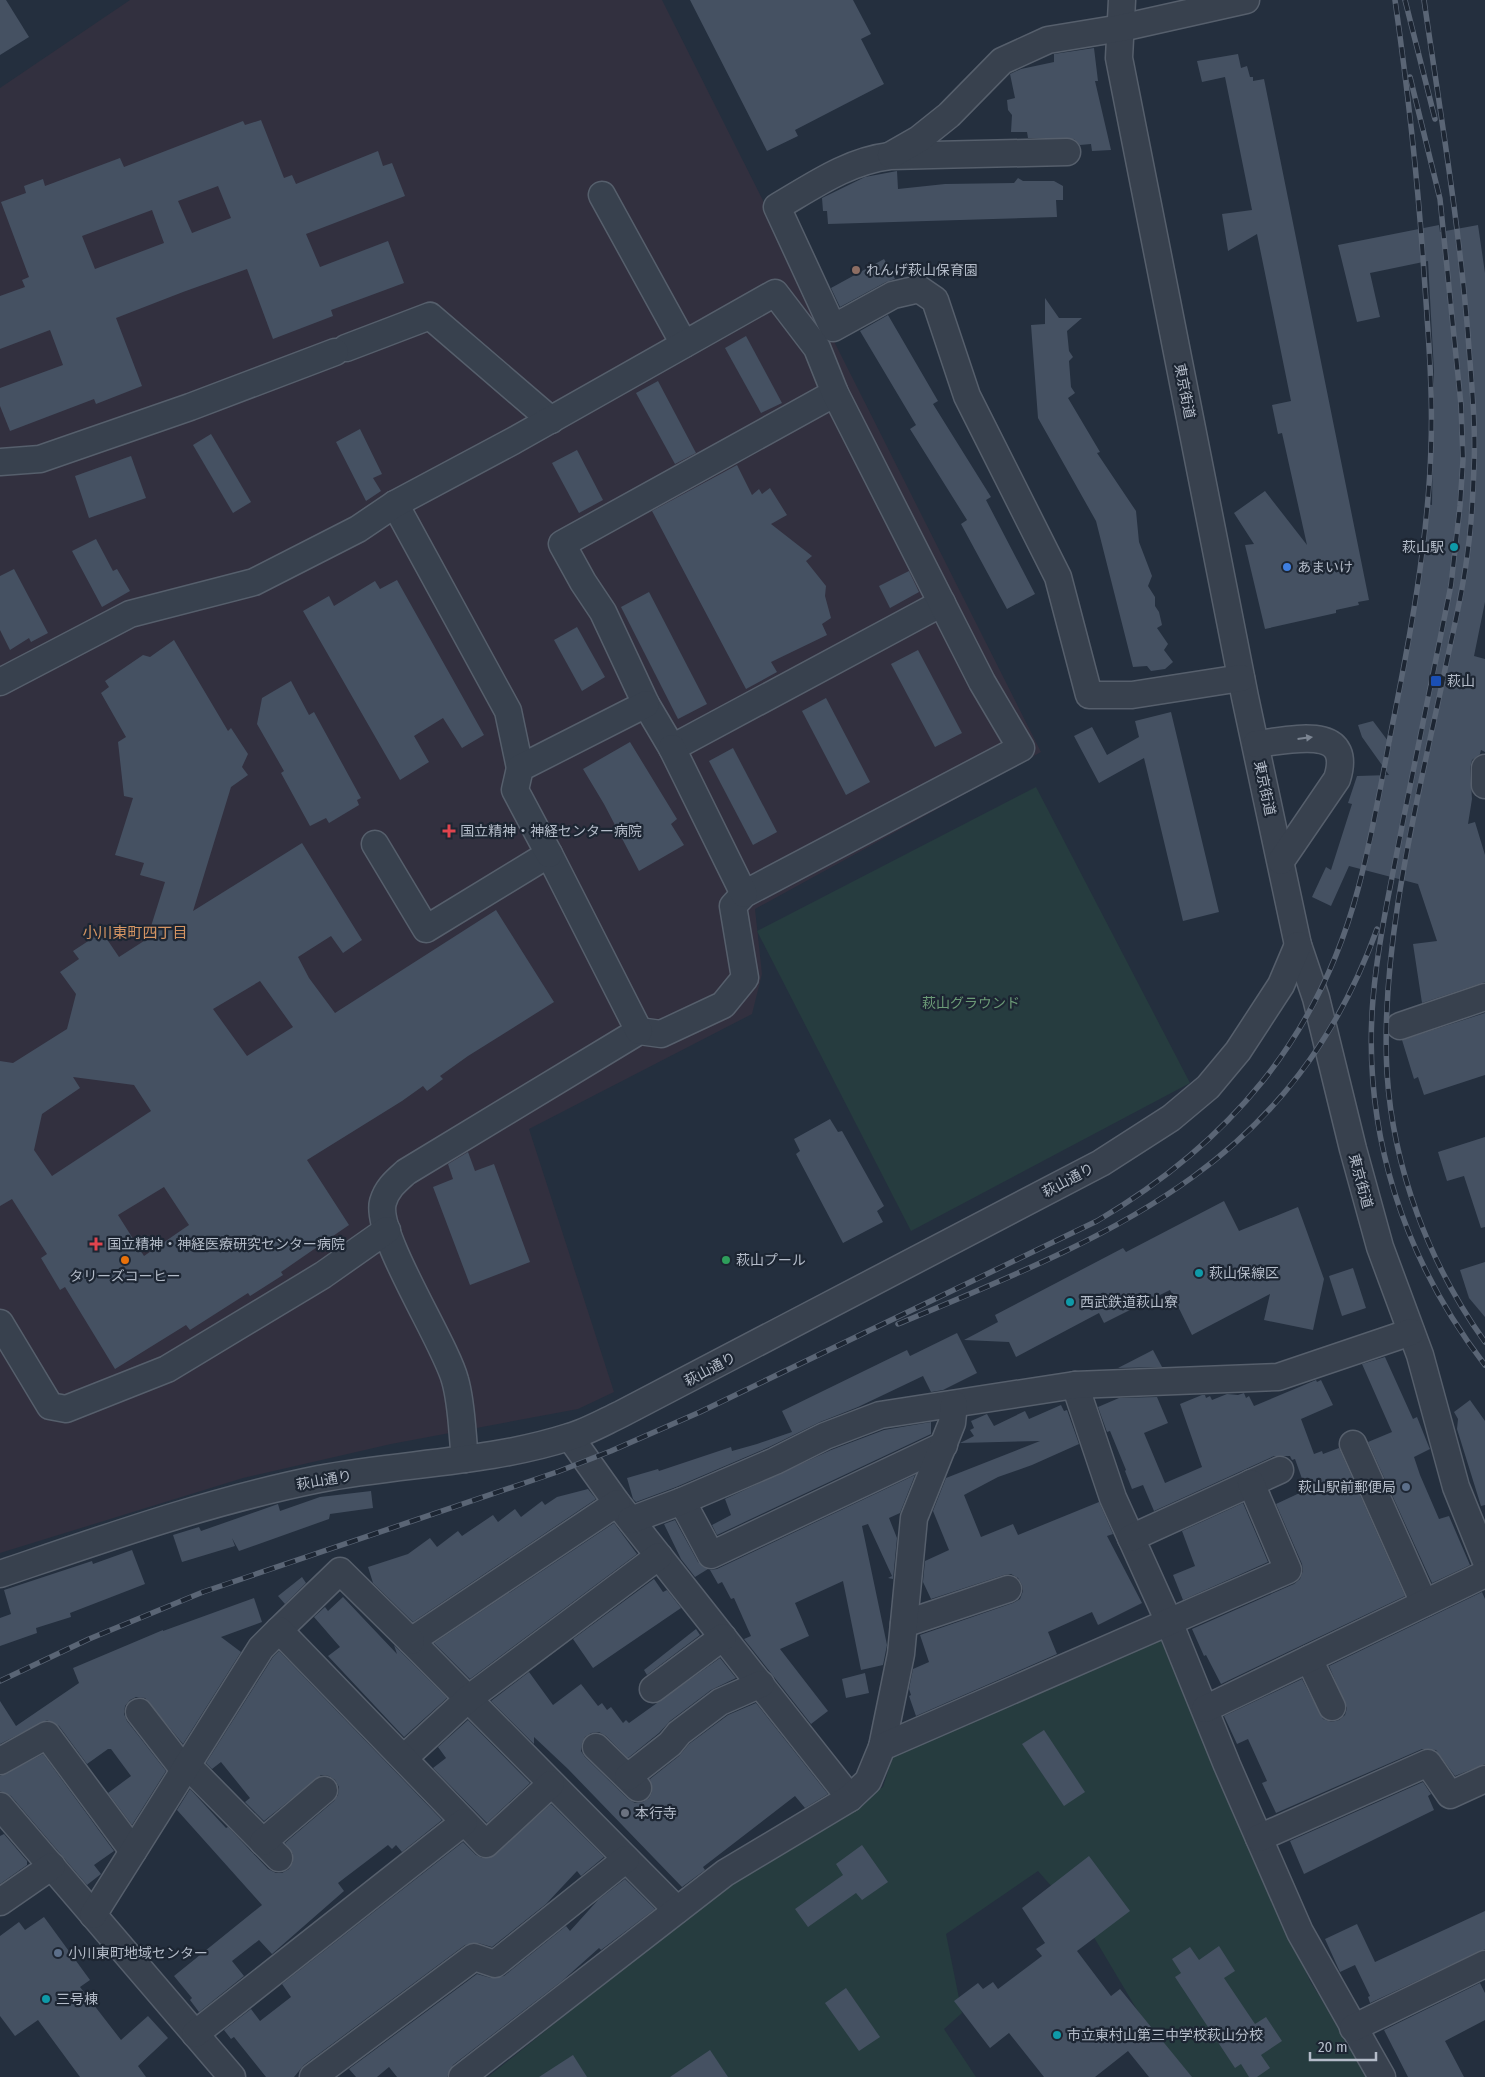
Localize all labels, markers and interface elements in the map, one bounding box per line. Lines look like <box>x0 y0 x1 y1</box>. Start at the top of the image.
place label: れんげ萩山保育園 <box>866 262 978 279</box>
marker: れんげ萩山保育園 <box>850 264 862 276</box>
street label: 東京街道 <box>1171 362 1198 420</box>
place label: 萩山駅 <box>1402 539 1444 556</box>
marker: 萩山駅 <box>1448 541 1460 553</box>
place label: あまいけ <box>1297 559 1353 576</box>
marker: あまいけ <box>1281 561 1293 573</box>
place label: 萩山 <box>1447 673 1475 690</box>
marker: 萩山 <box>1429 674 1443 688</box>
one-way arrow <box>1297 734 1313 742</box>
street label: 東京街道 <box>1250 759 1279 817</box>
place label: 国立精神・神経センター病院 <box>460 823 642 840</box>
marker: 国立精神・神経センター病院 <box>442 824 456 838</box>
district label: 小川東町四丁目 <box>82 924 188 942</box>
park label: 萩山グラウンド <box>922 995 1020 1012</box>
street label: 東京街道 <box>1345 1152 1376 1210</box>
street label: 萩山通り <box>1040 1160 1097 1201</box>
place label: 国立精神・神経医療研究センター病院 <box>107 1236 345 1253</box>
marker: 国立精神・神経医療研究センター病院 <box>89 1237 103 1251</box>
place label: 萩山プール <box>736 1252 806 1269</box>
marker: タリーズコーヒー <box>119 1254 131 1266</box>
marker: 萩山プール <box>720 1254 732 1266</box>
place label: 萩山保線区 <box>1209 1265 1279 1282</box>
marker: 萩山保線区 <box>1193 1267 1205 1279</box>
place label: タリーズコーヒー <box>69 1268 181 1285</box>
place label: 西武鉄道萩山寮 <box>1080 1294 1178 1311</box>
marker: 西武鉄道萩山寮 <box>1064 1296 1076 1308</box>
street label: 萩山通り <box>682 1349 739 1390</box>
street label: 萩山通り <box>295 1467 353 1494</box>
place label: 萩山駅前郵便局 <box>1298 1479 1396 1496</box>
marker: 萩山駅前郵便局 <box>1400 1481 1412 1493</box>
place label: 本行寺 <box>635 1805 677 1822</box>
marker: 本行寺 <box>619 1807 631 1819</box>
place label: 小川東町地域センター <box>68 1945 208 1962</box>
marker: 小川東町地域センター <box>52 1947 64 1959</box>
place label: 三号棟 <box>56 1991 98 2008</box>
marker: 三号棟 <box>40 1993 52 2005</box>
place label: 市立東村山第三中学校萩山分校 <box>1067 2027 1263 2044</box>
marker: 市立東村山第三中学校萩山分校 <box>1051 2029 1063 2041</box>
scale bar <box>1310 2030 1376 2062</box>
text: 20 m <box>1318 2038 1348 2056</box>

